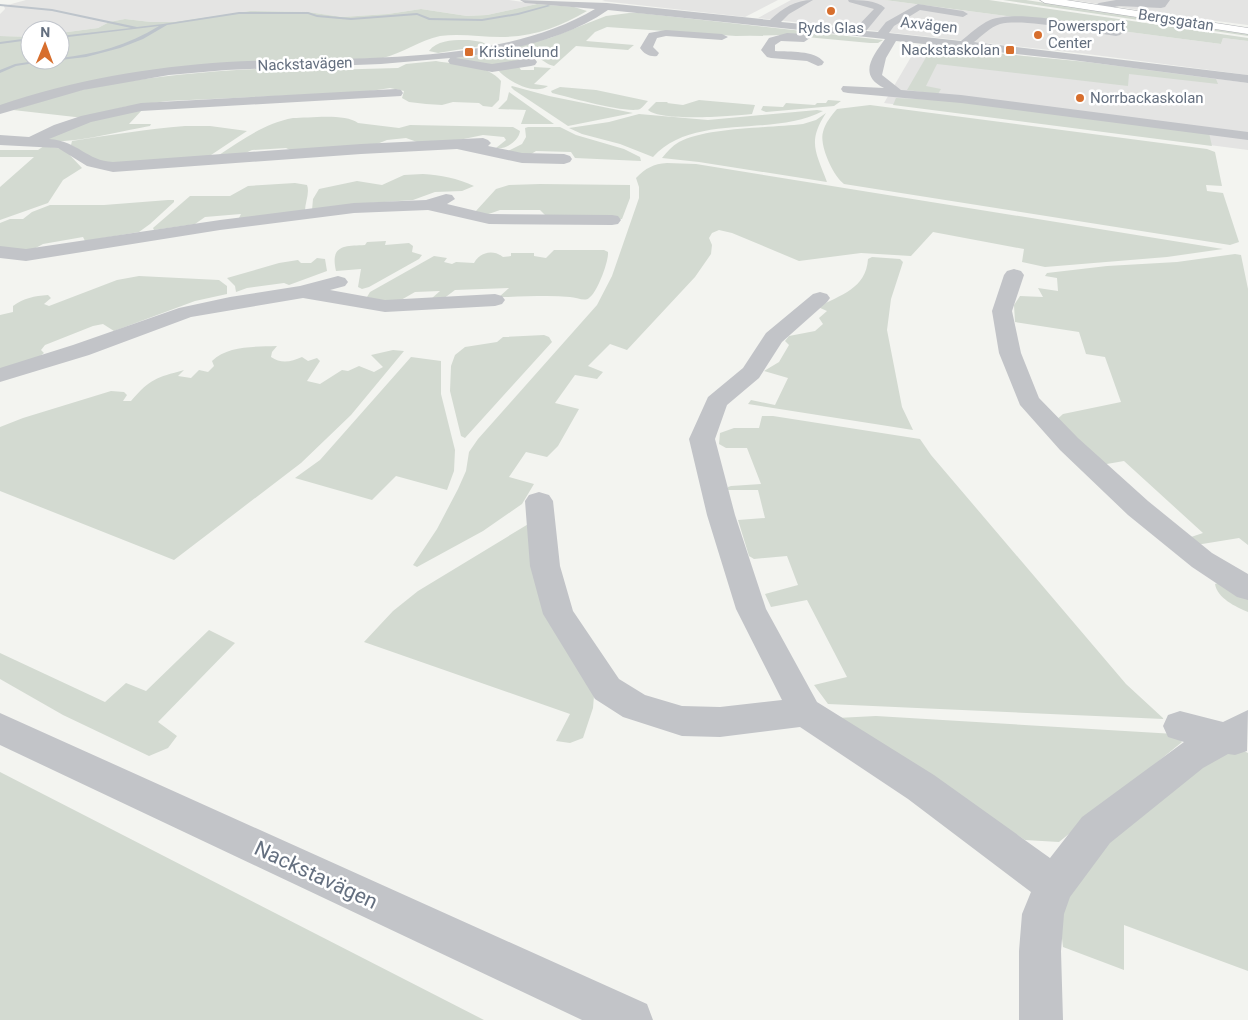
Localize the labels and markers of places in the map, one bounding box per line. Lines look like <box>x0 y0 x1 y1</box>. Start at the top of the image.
marker: Ryds Glas <box>825 5 837 17</box>
place label: Powersport Center <box>1048 17 1125 52</box>
place label: Ryds Glas <box>798 19 864 37</box>
marker: Powersport Center <box>1032 29 1044 41</box>
place label: Nackstaskolan <box>901 41 1000 59</box>
place label: Kristinelund <box>479 43 558 61</box>
marker: Nackstaskolan <box>1004 44 1016 56</box>
marker: Kristinelund <box>463 46 475 58</box>
place label: Norrbackaskolan <box>1090 89 1204 107</box>
marker: Norrbackaskolan <box>1074 92 1086 104</box>

